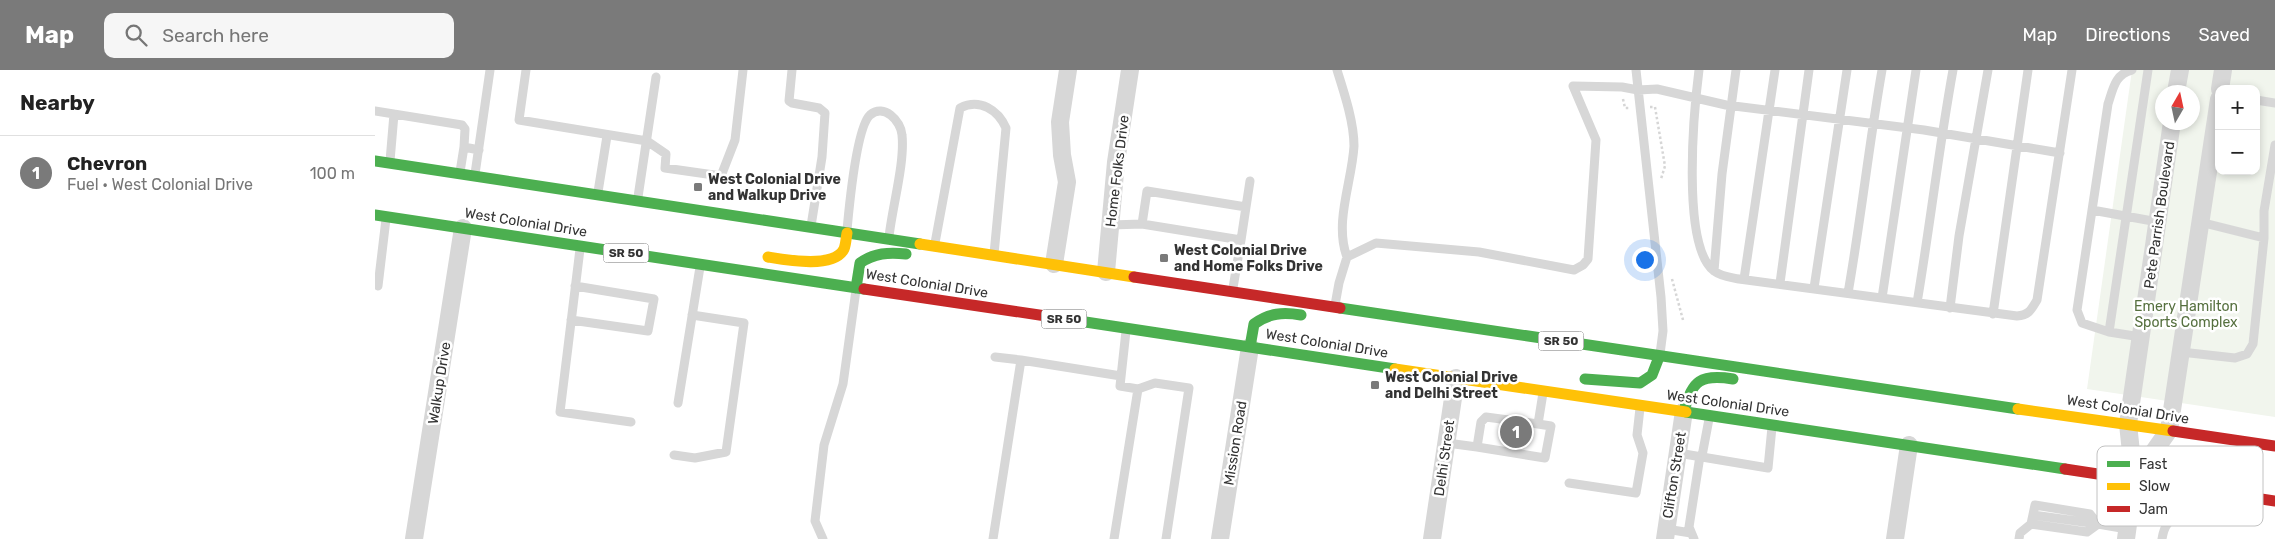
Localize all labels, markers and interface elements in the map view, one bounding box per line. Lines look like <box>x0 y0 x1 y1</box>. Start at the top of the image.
search box <box>104 13 454 58</box>
text: Map <box>25 21 74 49</box>
icon: search <box>122 21 150 49</box>
text: Search here <box>162 24 269 47</box>
text: Map <box>2022 24 2057 46</box>
text: Directions <box>2085 24 2171 46</box>
text: Saved <box>2199 24 2250 46</box>
north arrow <box>2155 85 2200 130</box>
map controls <box>2215 85 2260 175</box>
button: + <box>2215 85 2260 130</box>
text: Nearby <box>20 90 95 115</box>
street label: Home Folks Drive <box>1102 114 1133 228</box>
button: − <box>2215 130 2260 175</box>
street label: Pete Parrish Boulevard <box>2141 140 2178 290</box>
text: Chevron <box>67 152 147 175</box>
text: 1 <box>32 164 40 183</box>
text: 100 m <box>310 164 355 183</box>
place label: West Colonial Drive and Walkup Drive <box>708 171 841 204</box>
text: Fuel · West Colonial Drive <box>67 175 253 194</box>
marker: West Colonial Drive and Walkup Drive <box>692 181 704 193</box>
street label: West Colonial Drive <box>463 204 589 241</box>
place label: West Colonial Drive and Home Folks Drive <box>1174 242 1323 275</box>
road number: SR 50 <box>603 244 649 262</box>
your location <box>1632 247 1658 273</box>
marker: West Colonial Drive and Home Folks Drive <box>1158 252 1170 264</box>
street label: West Colonial Drive <box>864 265 990 302</box>
park label: Emery Hamilton Sports Complex <box>2134 298 2238 331</box>
road number: SR 50 <box>1041 310 1087 328</box>
street label: West Colonial Drive <box>1264 325 1390 362</box>
road number: SR 50 <box>1539 332 1583 350</box>
street label: Walkup Drive <box>425 341 454 425</box>
place label: West Colonial Drive and Delhi Street <box>1385 369 1518 402</box>
marker: West Colonial Drive and Delhi Street <box>1369 379 1381 391</box>
street label: West Colonial Drive <box>1665 386 1791 421</box>
street label: West Colonial Drive <box>2065 391 2191 428</box>
street label: Mission Road <box>1220 400 1251 487</box>
pin: 1 <box>1500 413 1532 451</box>
street label: Delhi Street <box>1431 418 1458 497</box>
street label: Clifton Street <box>1659 430 1690 520</box>
legend <box>2097 446 2263 526</box>
text: Fast <box>2139 456 2168 473</box>
text: Slow <box>2139 478 2170 495</box>
text: Jam <box>2139 501 2168 518</box>

